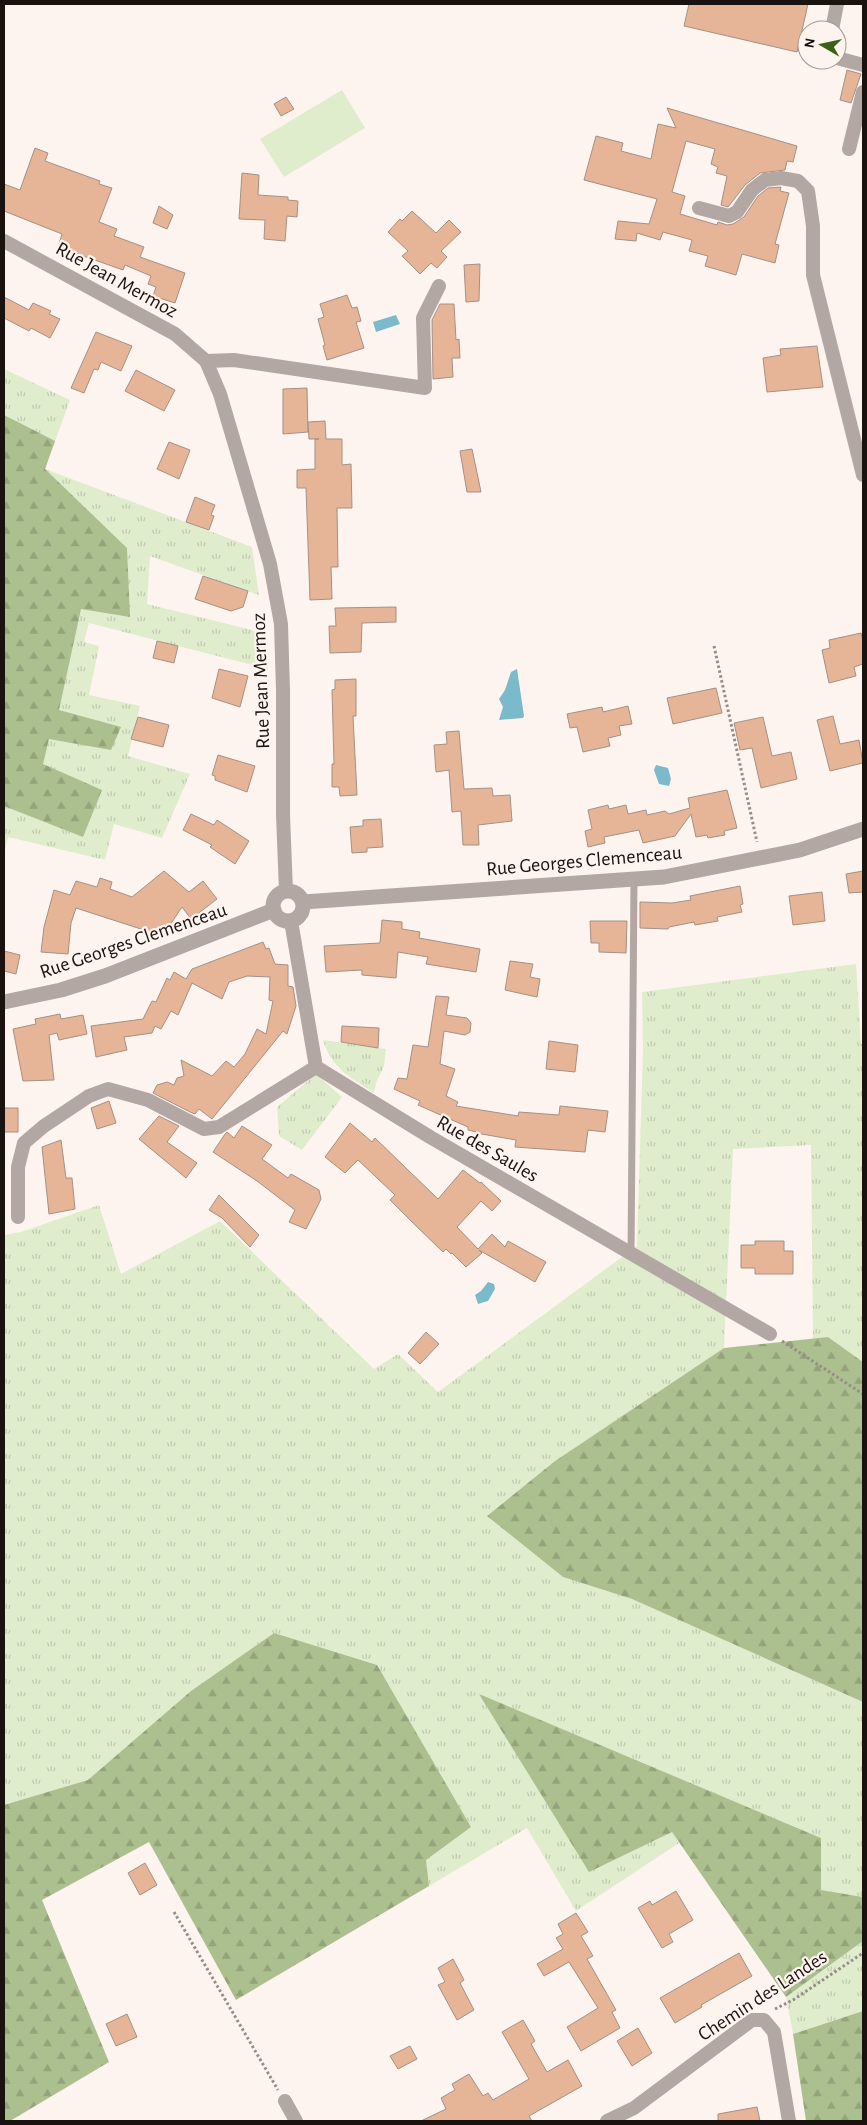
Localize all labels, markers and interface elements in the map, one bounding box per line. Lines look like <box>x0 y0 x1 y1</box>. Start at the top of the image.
north arrow <box>797 20 847 70</box>
text: N <box>802 37 818 49</box>
street label: Rue Jean Mermoz <box>52 238 181 322</box>
street label: Rue Jean Mermoz <box>249 613 273 749</box>
street label: Rue Georges Clemenceau <box>485 842 683 880</box>
street label: Rue Georges Clemenceau <box>37 900 229 982</box>
street label: Rue des Saules <box>433 1112 542 1186</box>
street label: Chemin des Landes <box>694 1947 831 2045</box>

